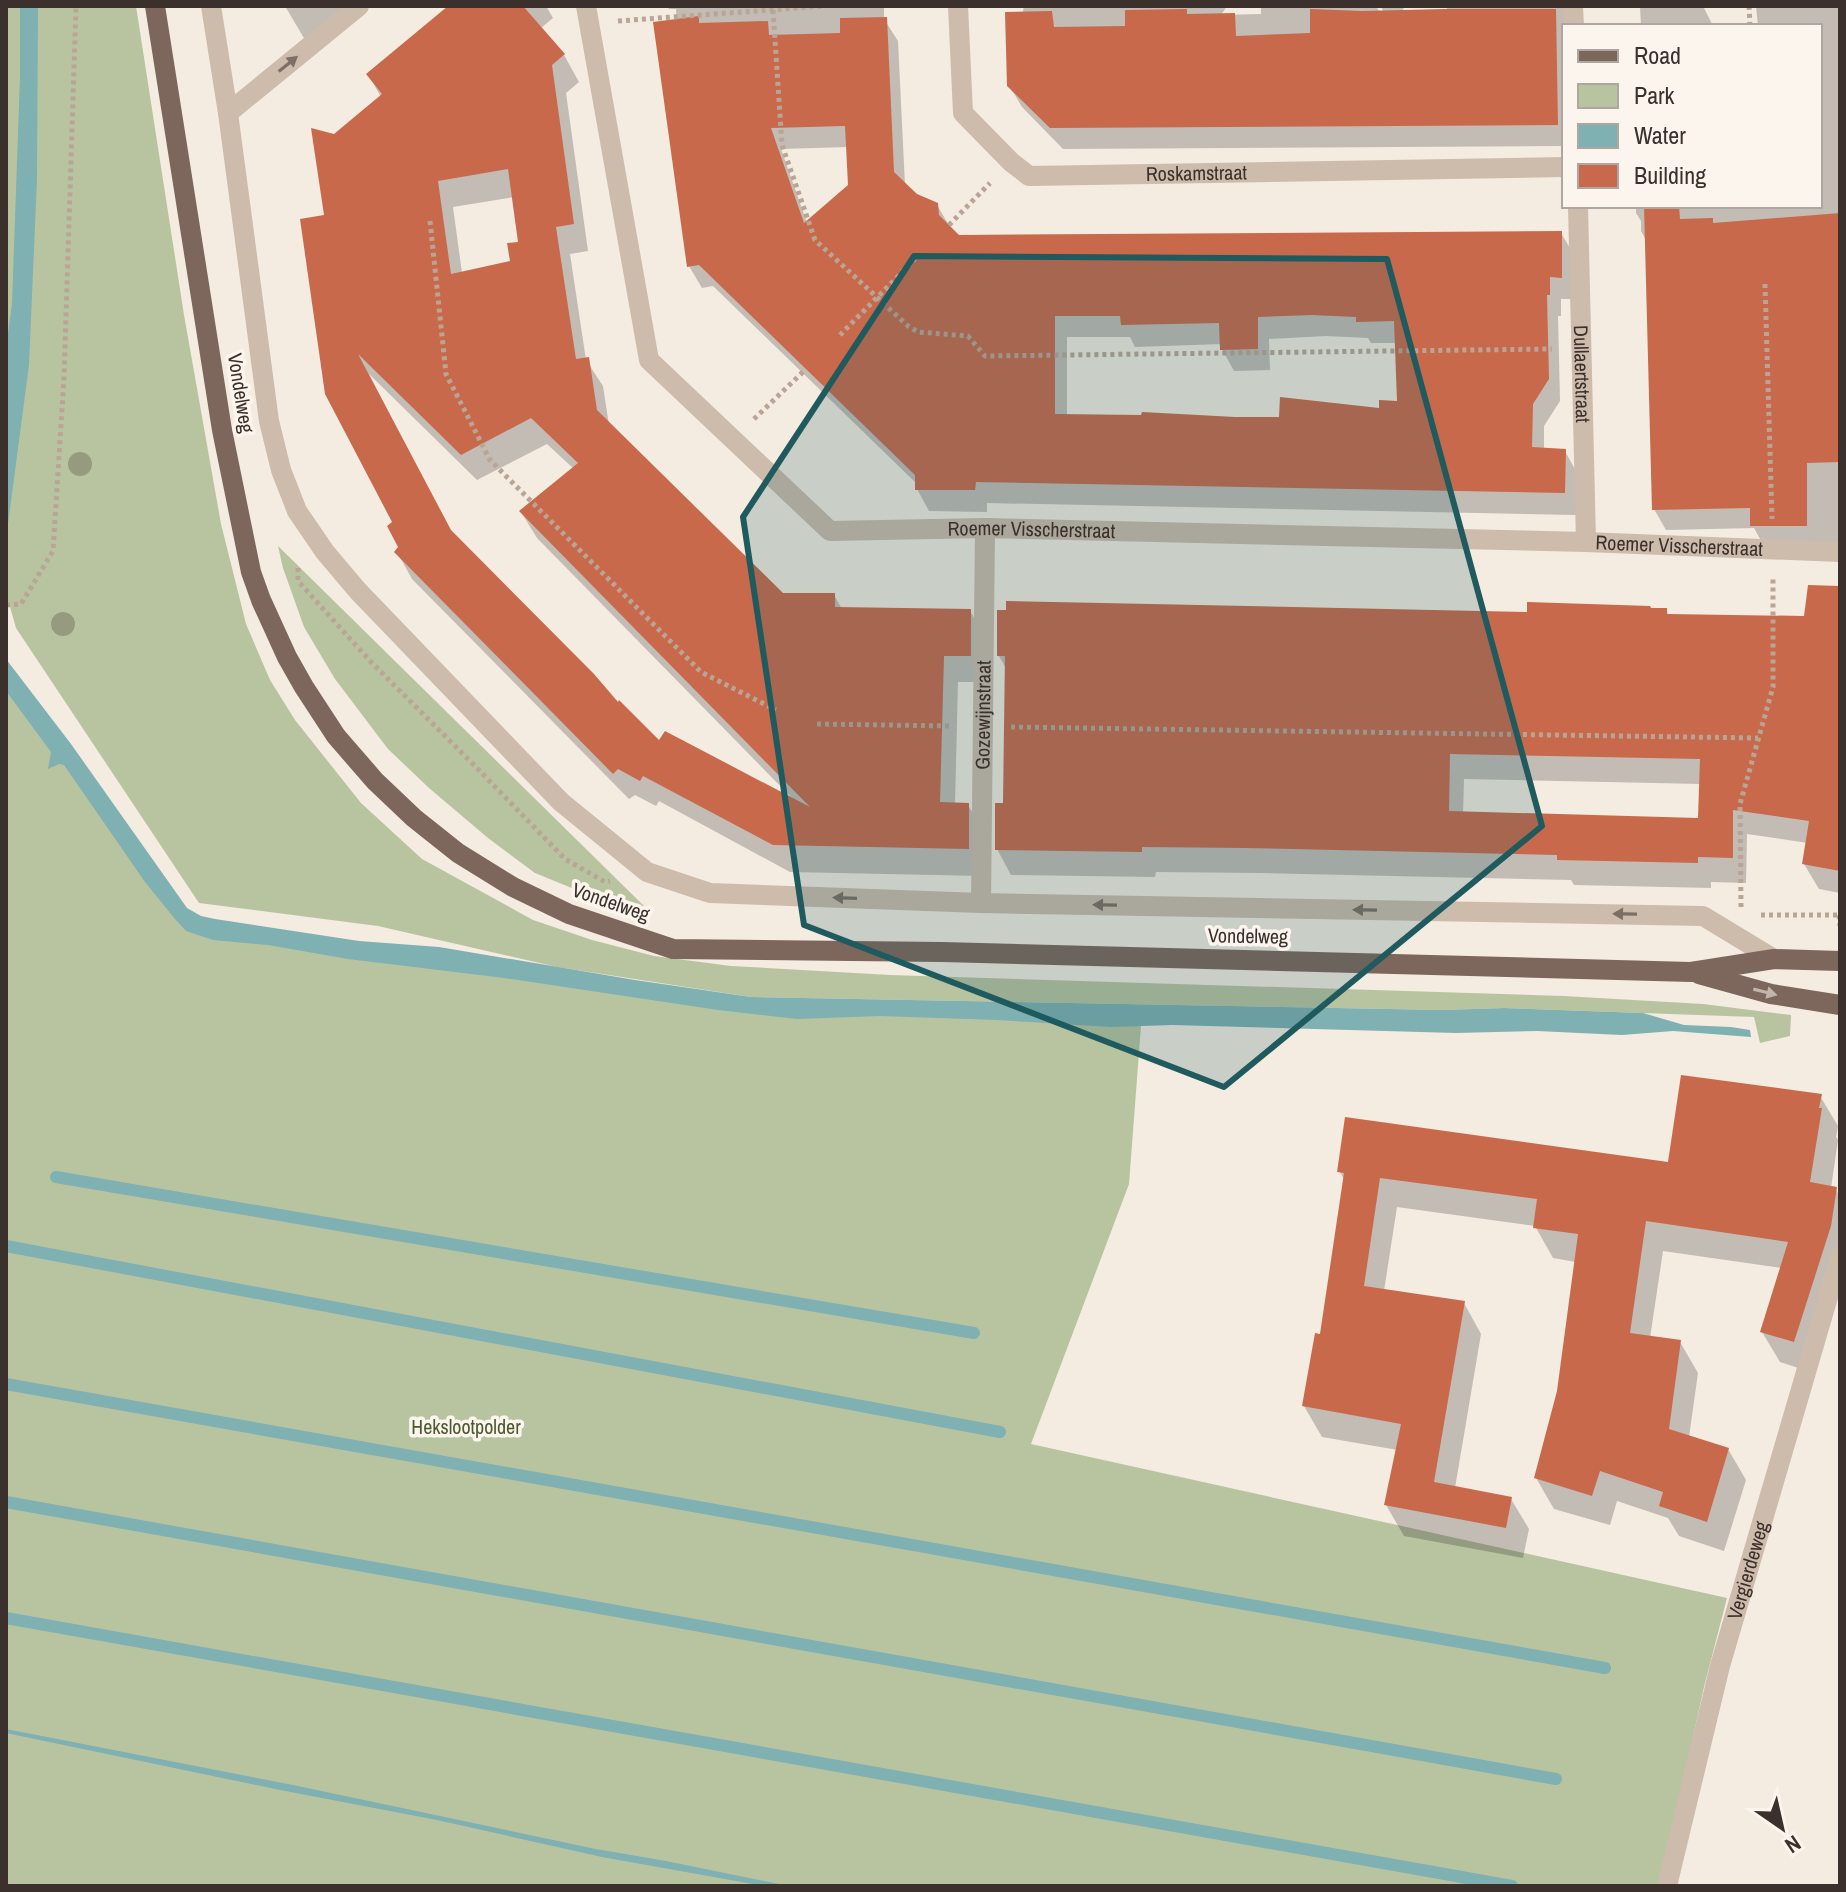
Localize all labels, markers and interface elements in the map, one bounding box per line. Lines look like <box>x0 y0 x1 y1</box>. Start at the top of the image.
legend <box>1562 24 1822 208</box>
text: Road <box>1634 39 1681 71</box>
one-way arrow <box>278 56 298 72</box>
text: Park <box>1634 79 1675 111</box>
text: Water <box>1634 119 1686 151</box>
street label: Roskamstraat <box>1146 158 1248 187</box>
text: Building <box>1634 159 1706 191</box>
street label: Dullaertstraat <box>1568 325 1597 423</box>
street label: Vondelweg <box>222 351 261 435</box>
street label: Roemer Visscherstraat <box>947 514 1116 544</box>
street label: Roemer Visscherstraat <box>1595 528 1764 562</box>
street label: Gozewijnstraat <box>968 660 997 770</box>
street label: Vondelweg <box>569 876 653 927</box>
one-way arrow <box>832 891 857 904</box>
one-way arrow <box>1092 899 1117 911</box>
one-way arrow <box>1352 904 1377 916</box>
one-way arrow <box>1612 908 1637 921</box>
street label: Vondelweg <box>1208 921 1288 950</box>
one-way arrow <box>1752 986 1777 998</box>
park label: Hekslootpolder <box>411 1413 521 1440</box>
street label: Vergierdeweg <box>1720 1518 1775 1623</box>
north arrow <box>1742 1788 1822 1868</box>
text: N <box>1779 1829 1807 1861</box>

